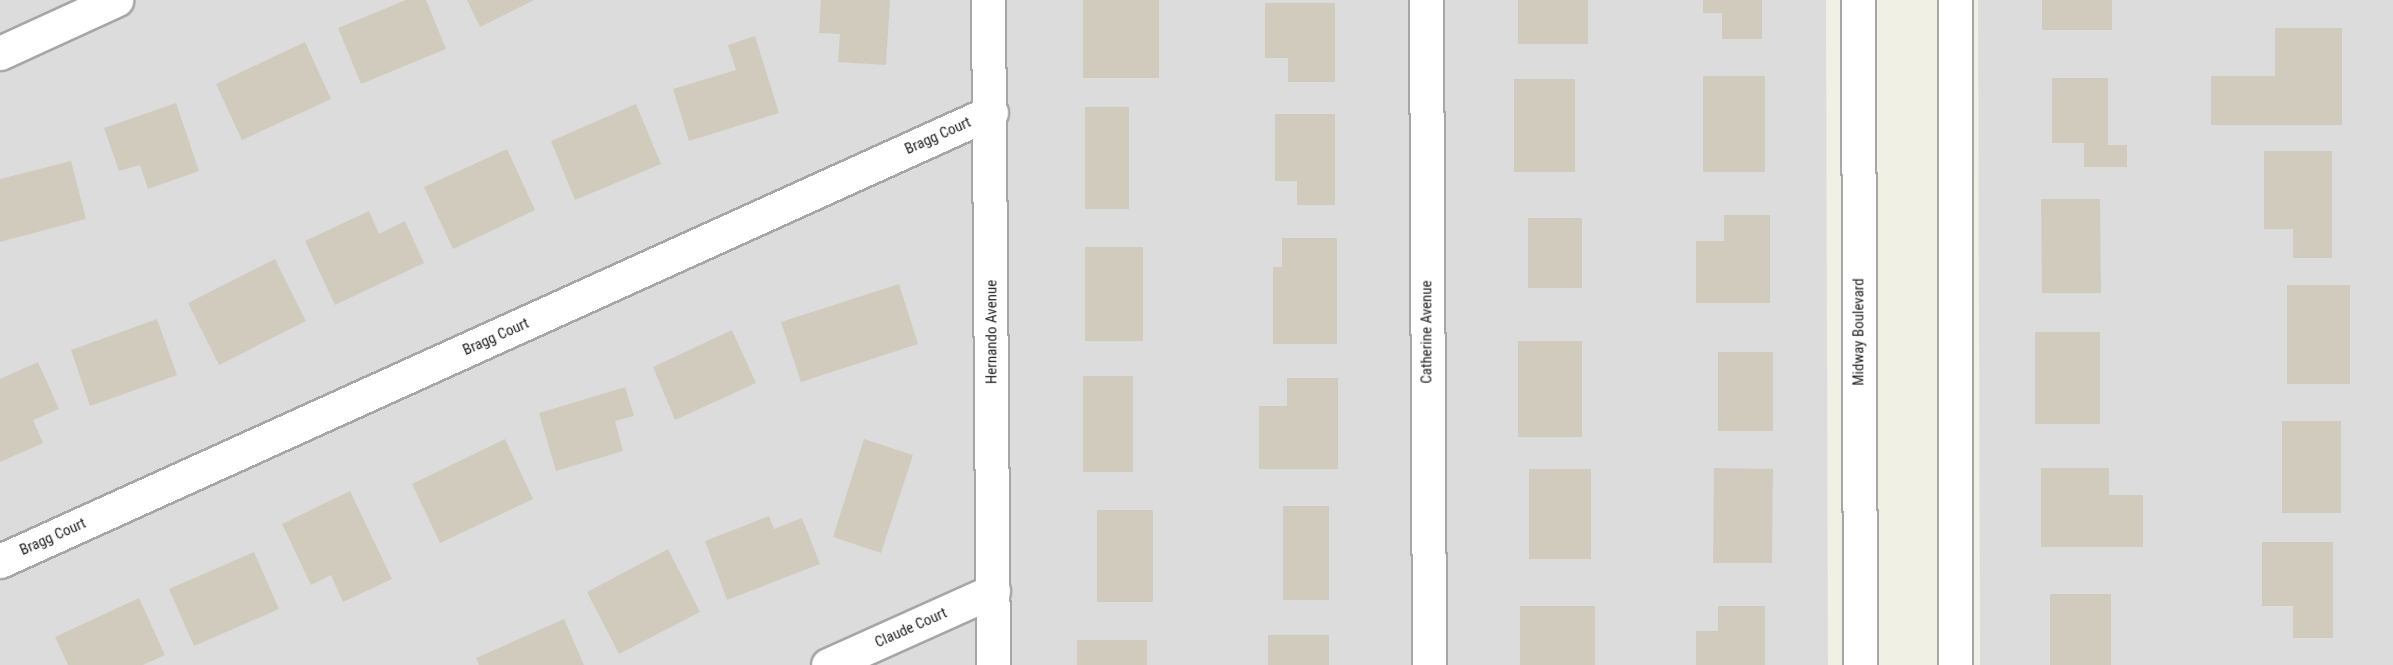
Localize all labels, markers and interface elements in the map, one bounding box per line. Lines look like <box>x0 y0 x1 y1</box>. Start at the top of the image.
street label: Bragg Court <box>902 113 974 159</box>
street label: Midway Boulevard <box>1850 278 1868 386</box>
street label: Hernando Avenue <box>983 280 1001 384</box>
street label: Catherine Avenue <box>1418 280 1436 384</box>
street label: Bragg Court <box>460 314 532 360</box>
street label: Bragg Court <box>17 514 89 560</box>
street label: Claude Court <box>872 604 950 652</box>

